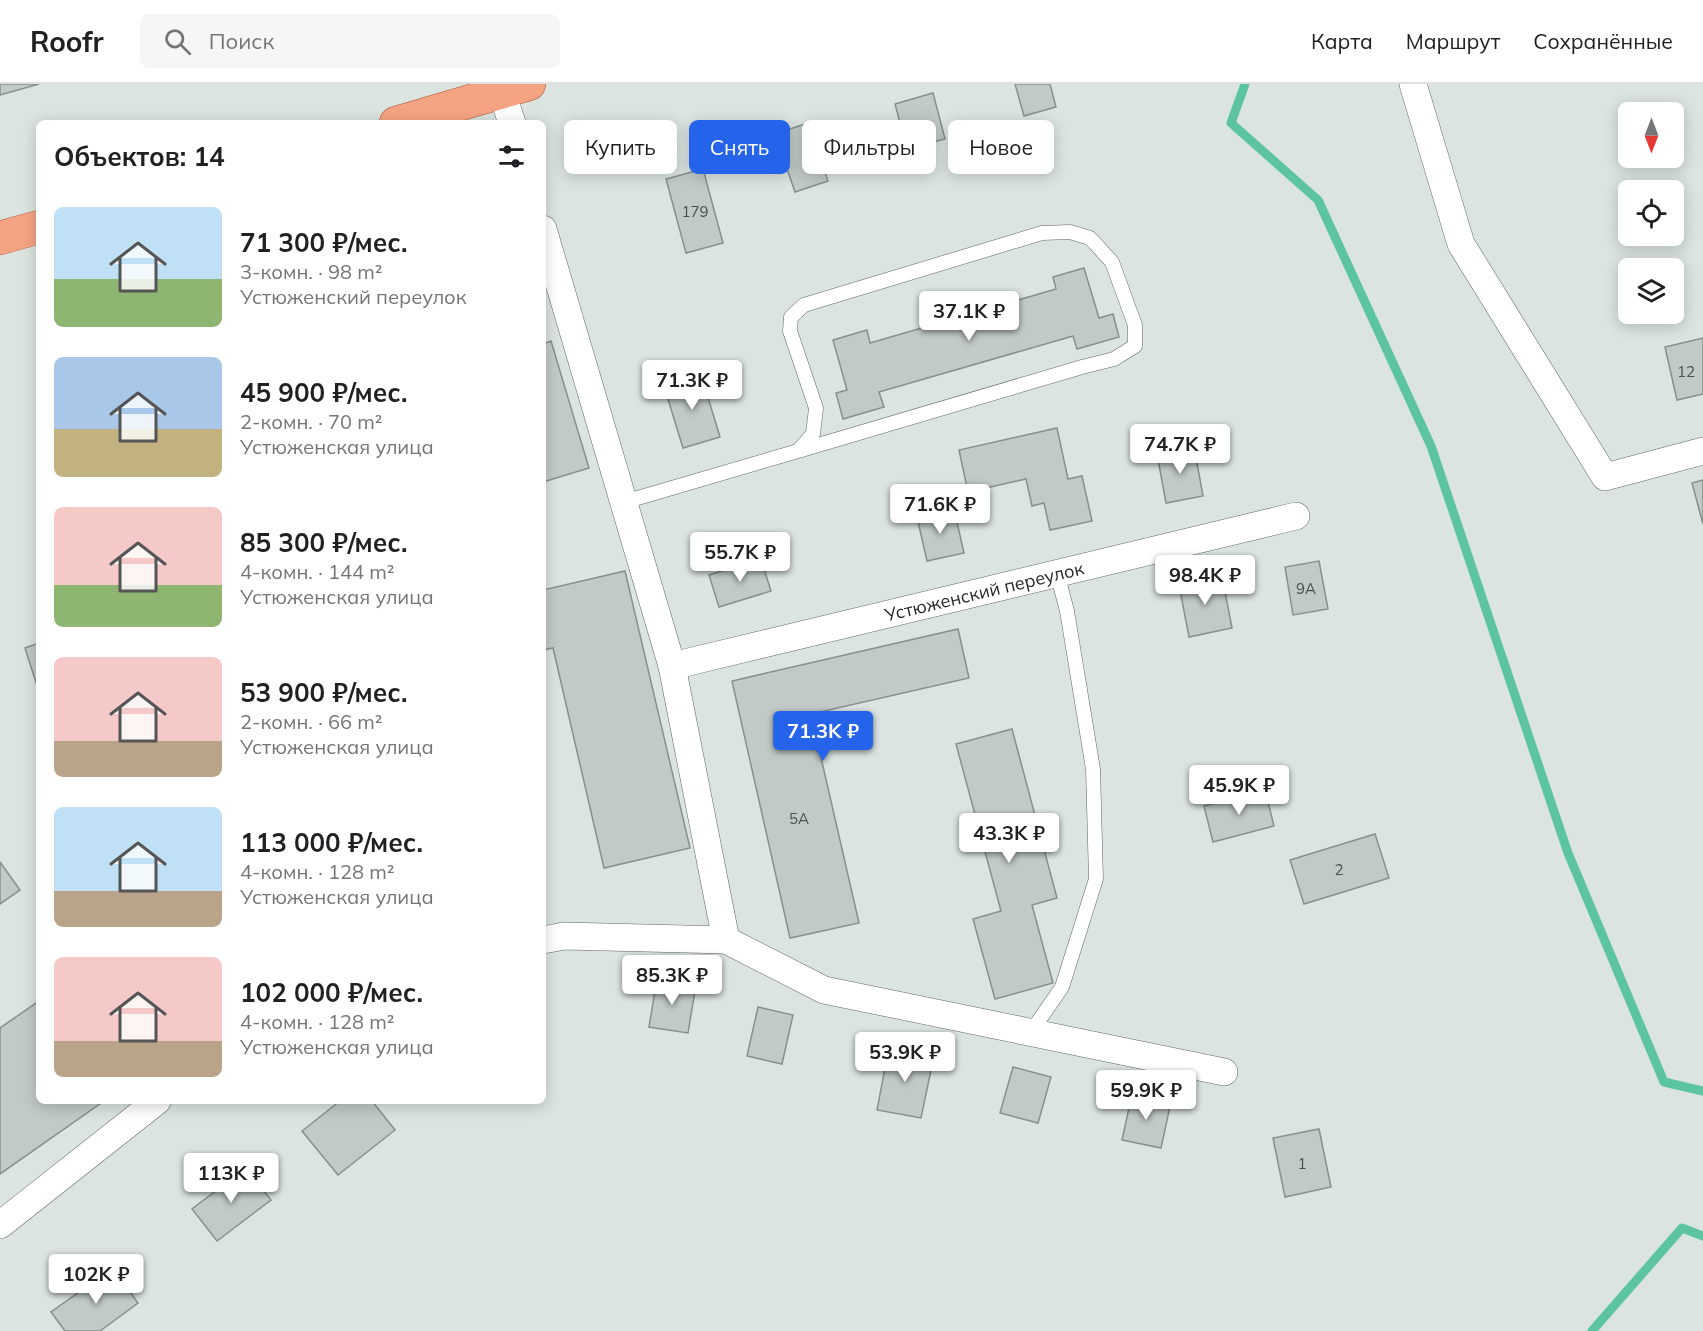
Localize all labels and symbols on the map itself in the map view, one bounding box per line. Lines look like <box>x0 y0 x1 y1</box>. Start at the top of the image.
north arrow <box>1618 102 1684 168</box>
house number: 179 <box>681 202 709 221</box>
pin: 37.1K ₽ <box>914 291 1024 342</box>
pin: 71.3K ₽ <box>637 360 747 411</box>
house number: 12 <box>1677 362 1695 381</box>
pin: 74.7K ₽ <box>1125 424 1235 475</box>
pin: 71.6K ₽ <box>885 484 995 535</box>
pin: 55.7K ₽ <box>685 532 795 583</box>
pin: 98.4K ₽ <box>1150 555 1260 606</box>
street label: Устюженский переулок <box>881 556 1086 626</box>
house number: 9А <box>1296 579 1316 598</box>
pin: 71.3K ₽ <box>768 711 878 762</box>
pin: 45.9K ₽ <box>1184 765 1294 816</box>
house number: 5А <box>789 809 809 828</box>
pin: 43.3K ₽ <box>954 813 1064 864</box>
house number: 2 <box>1334 860 1344 879</box>
pin: 85.3K ₽ <box>617 955 727 1006</box>
pin: 53.9K ₽ <box>850 1032 960 1083</box>
pin: 59.9K ₽ <box>1091 1070 1201 1121</box>
pin: 113K ₽ <box>182 1153 280 1204</box>
house number: 1 <box>1297 1154 1307 1173</box>
pin: 102K ₽ <box>47 1254 145 1305</box>

